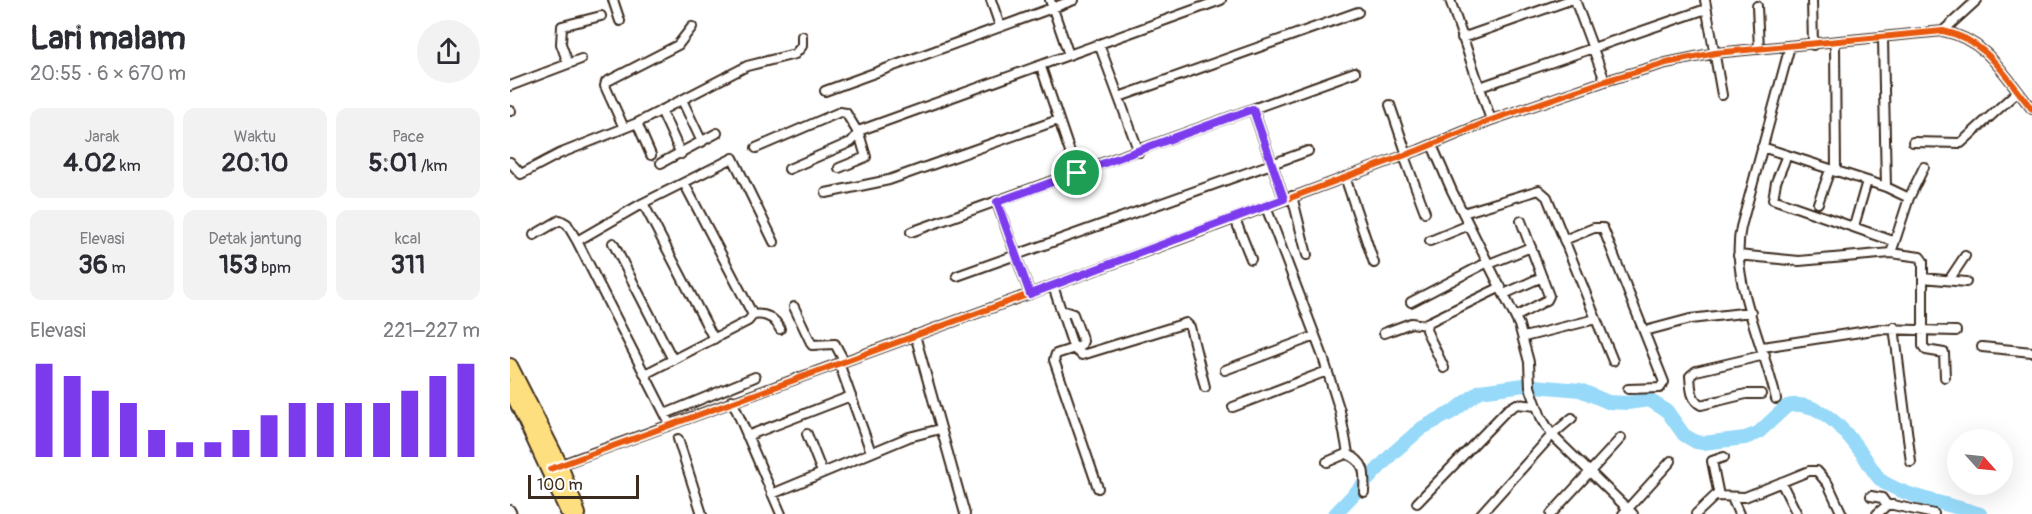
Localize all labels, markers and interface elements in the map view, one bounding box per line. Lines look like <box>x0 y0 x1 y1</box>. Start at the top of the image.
text: Lari malam <box>30 18 186 59</box>
button: share <box>417 20 480 83</box>
text: 20:55 · 6 × 670 m <box>30 61 186 86</box>
text: Jarak <box>85 127 119 147</box>
text: Waktu <box>234 127 276 147</box>
text: Pace <box>392 127 424 147</box>
text: 4.02 <box>63 147 116 179</box>
text: 20:10 <box>221 147 289 179</box>
text: 5:01 <box>368 147 417 179</box>
pin <box>1051 147 1102 198</box>
text: km <box>116 156 141 176</box>
text: /km <box>417 156 448 176</box>
icon: arrive <box>1060 156 1093 189</box>
text: Elevasi <box>80 229 124 249</box>
text: Detak jantung <box>208 229 302 249</box>
text: kcal <box>395 229 421 249</box>
text: 36 <box>78 249 108 281</box>
text: 153 <box>219 249 258 281</box>
text: 311 <box>391 249 425 281</box>
text: m <box>108 258 126 278</box>
text: bpm <box>258 258 291 278</box>
text: Elevasi <box>30 318 86 343</box>
text: 221–227 m <box>383 318 480 343</box>
north arrow <box>1947 429 2013 495</box>
map controls <box>1947 429 2013 495</box>
scale bar <box>528 472 639 500</box>
text: 100 m <box>537 475 583 495</box>

